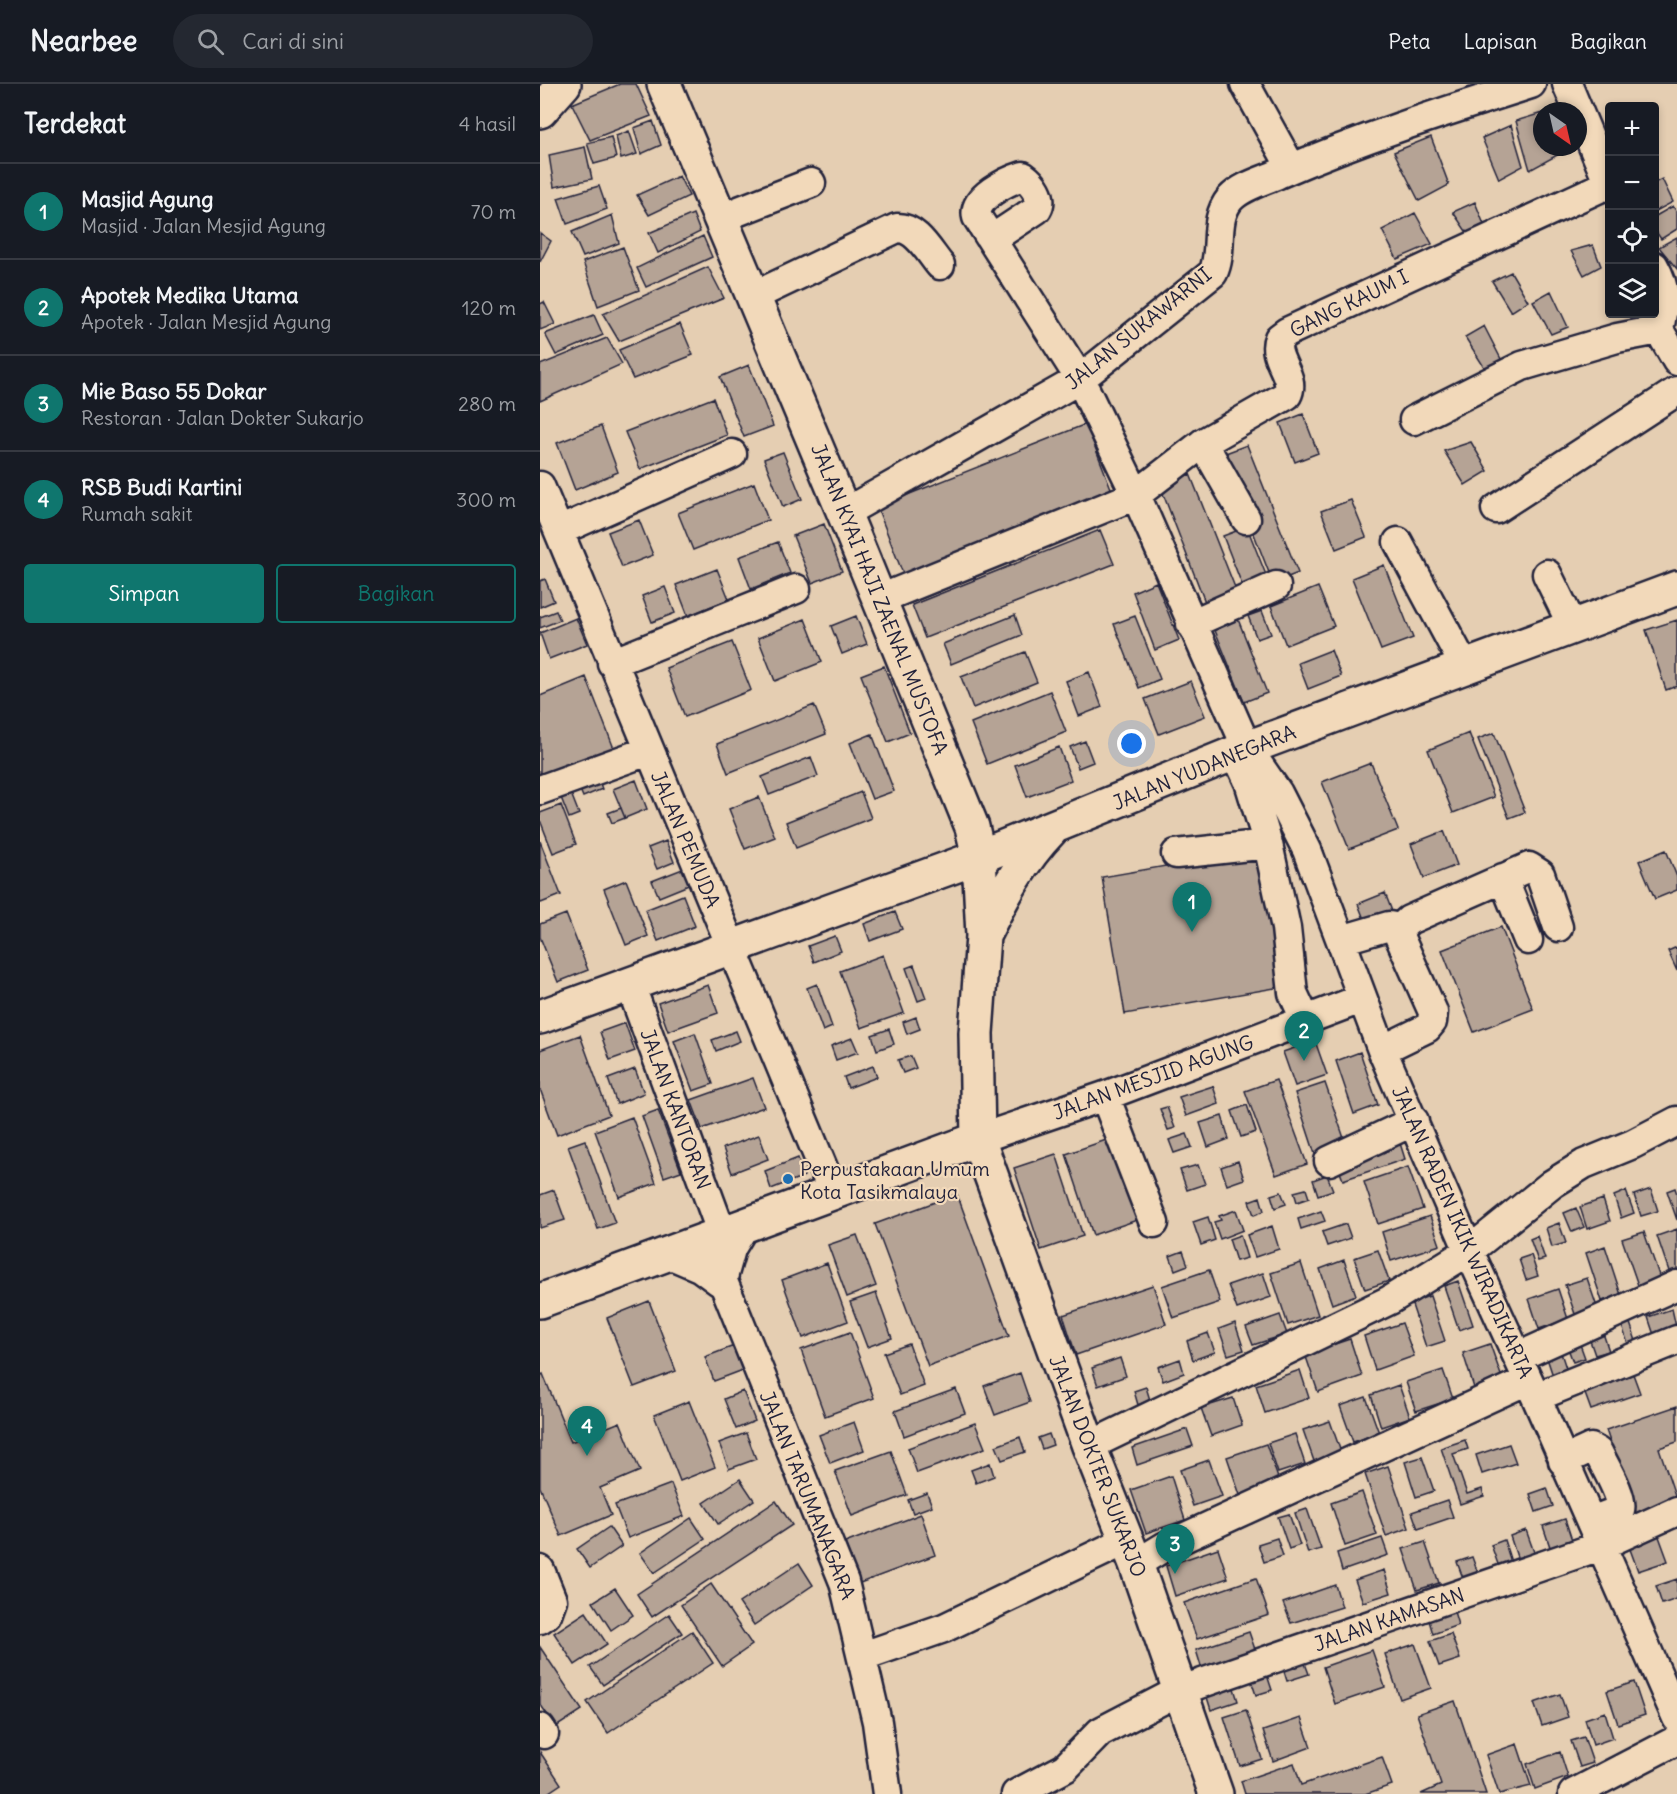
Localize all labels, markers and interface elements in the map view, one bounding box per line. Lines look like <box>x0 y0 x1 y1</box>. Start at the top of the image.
search box <box>173 14 593 68</box>
text: Nearbee <box>30 23 137 59</box>
icon: search <box>194 25 227 58</box>
text: Cari di sini <box>242 27 344 55</box>
text: Peta <box>1388 28 1431 55</box>
text: Lapisan <box>1464 28 1537 55</box>
text: Bagikan <box>1570 28 1647 55</box>
north arrow <box>1533 102 1587 156</box>
map controls <box>1605 102 1659 318</box>
button: + <box>1605 102 1659 156</box>
text: Terdekat <box>24 107 126 140</box>
text: 4 hasil <box>459 111 516 136</box>
button: − <box>1605 156 1659 210</box>
text: Masjid Agung <box>81 185 214 213</box>
text: 1 <box>40 199 47 224</box>
text: 70 m <box>471 199 516 224</box>
button: locate <box>1605 210 1659 264</box>
text: Masjid · Jalan Mesjid Agung <box>81 213 326 238</box>
street label: JALAN SUKAWARNI <box>1060 261 1216 395</box>
street label: GANG KAUM I <box>1286 264 1412 342</box>
button: layers <box>1605 264 1659 318</box>
text: Apotek Medika Utama <box>81 281 299 309</box>
text: 2 <box>38 295 49 320</box>
text: 120 m <box>462 295 516 320</box>
text: Apotek · Jalan Mesjid Agung <box>81 309 331 334</box>
text: Mie Baso 55 Dokar <box>81 377 266 405</box>
text: 3 <box>38 391 49 416</box>
text: 280 m <box>458 391 516 416</box>
text: Restoran · Jalan Dokter Sukarjo <box>81 405 364 430</box>
street label: JALAN KYAI HAJI ZAENAL MUSTOFA <box>806 440 954 758</box>
text: RSB Budi Kartini <box>81 473 242 501</box>
text: 4 <box>38 487 49 512</box>
text: 300 m <box>456 487 516 512</box>
text: Rumah sakit <box>81 501 192 526</box>
button: Simpan <box>24 564 264 623</box>
button: Bagikan <box>276 564 516 623</box>
street label: JALAN YUDANEGARA <box>1109 719 1299 815</box>
your location <box>1117 729 1146 758</box>
street label: JALAN PEMUDA <box>646 767 726 911</box>
pin: 1 <box>1172 882 1212 932</box>
pin: 2 <box>1284 1012 1323 1061</box>
street label: JALAN KANTORAN <box>635 1025 717 1193</box>
street label: JALAN MESJID AGUNG <box>1049 1029 1257 1125</box>
street label: JALAN RADEN IKIK WIRADIKARTA <box>1387 1082 1539 1382</box>
place label: Perpustakaan Umum Kota Tasikmalaya <box>800 1156 990 1204</box>
marker: Perpustakaan Umum Kota Tasikmalaya <box>781 1172 795 1186</box>
street label: JALAN DOKTER SUKARJO <box>1044 1351 1152 1581</box>
street label: JALAN TARUMANAGARA <box>755 1387 861 1603</box>
pin: 4 <box>568 1406 606 1456</box>
pin: 3 <box>1156 1524 1194 1574</box>
street label: JALAN KAMASAN <box>1310 1582 1468 1656</box>

